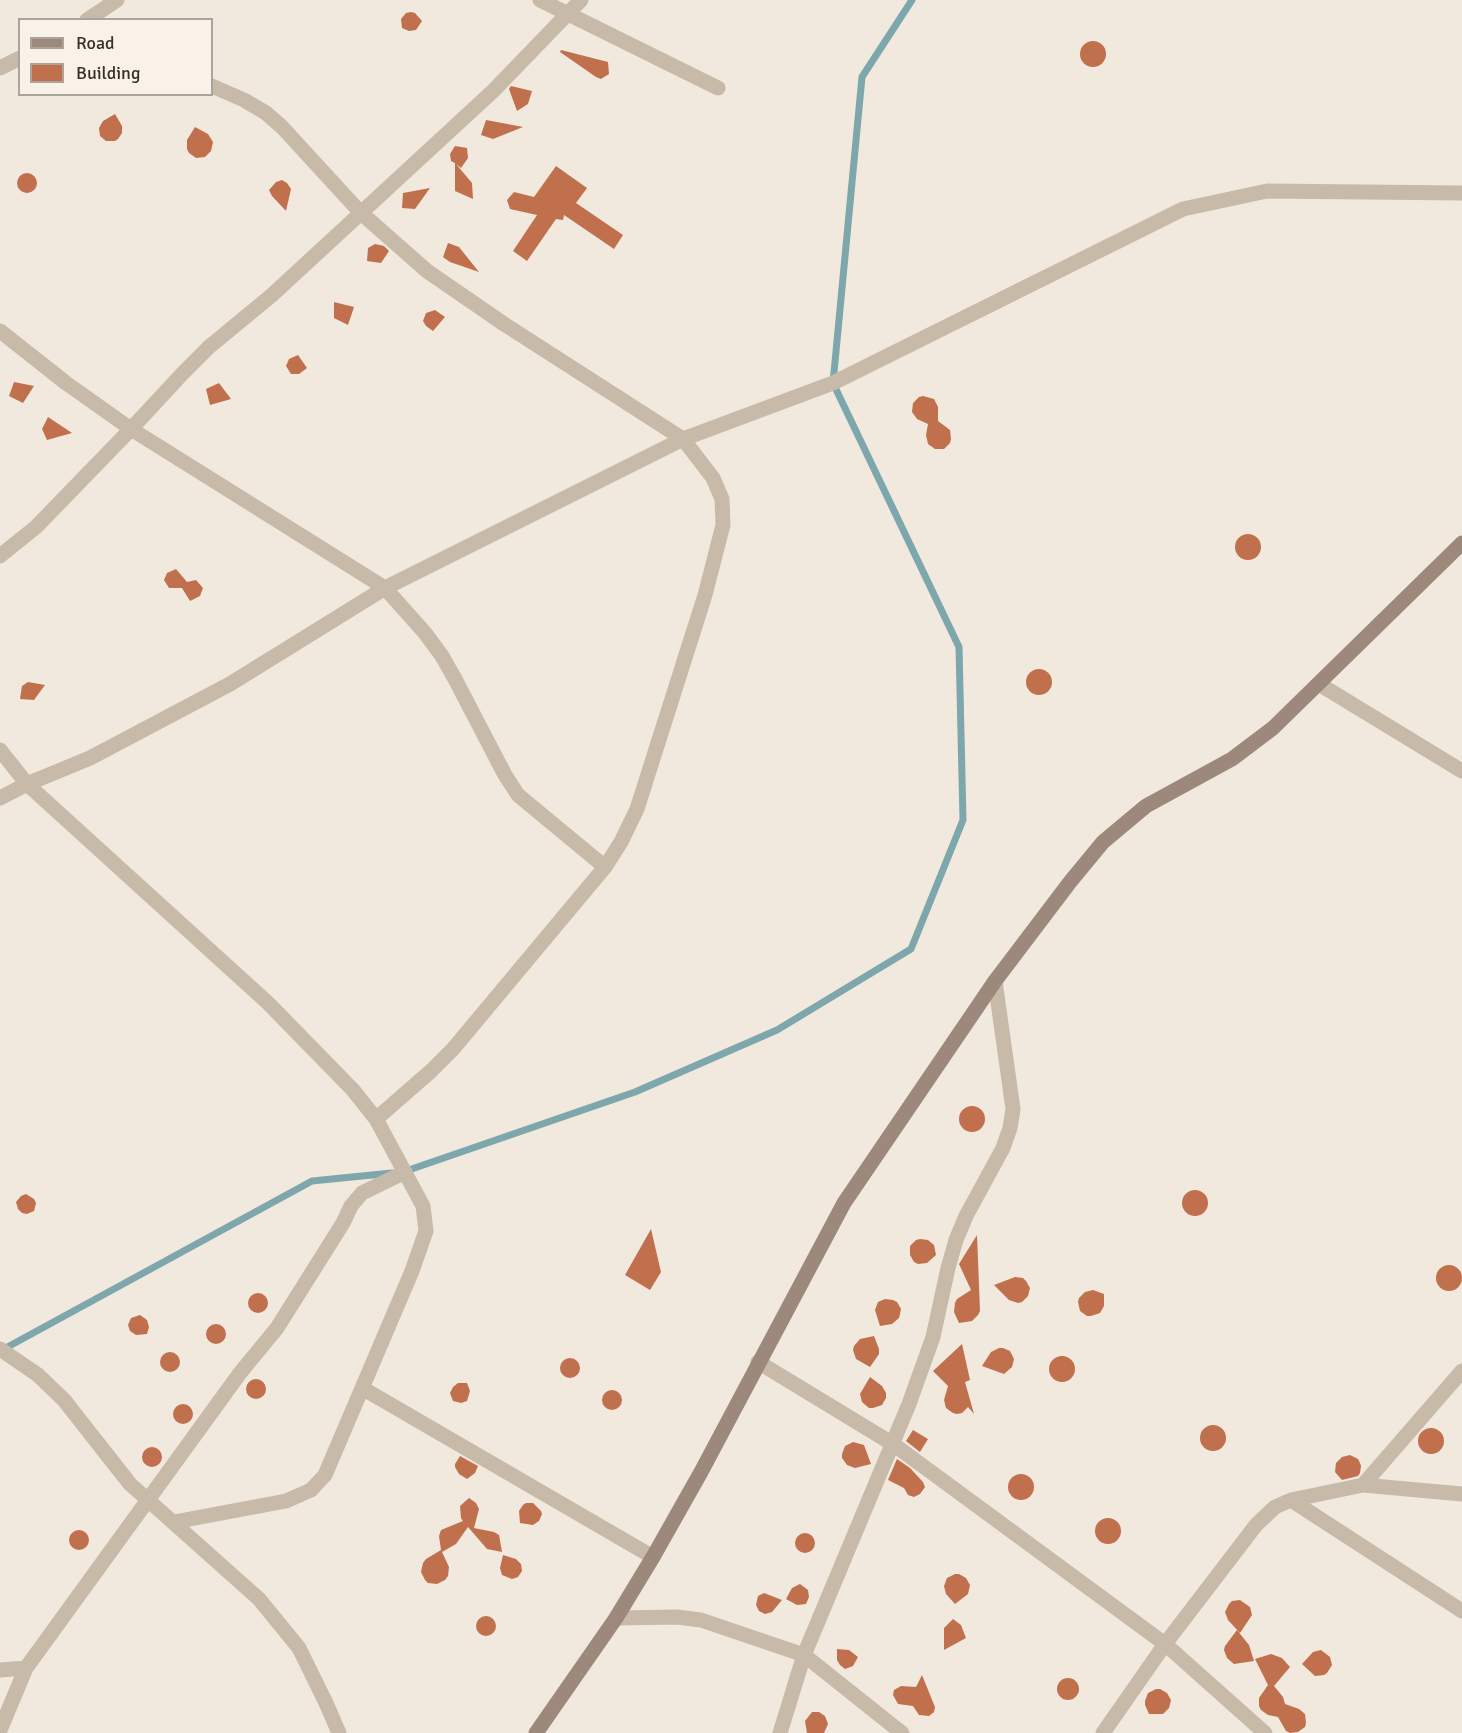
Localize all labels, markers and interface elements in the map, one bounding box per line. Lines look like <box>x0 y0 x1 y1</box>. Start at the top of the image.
legend <box>18 18 213 96</box>
text: Road <box>76 32 115 54</box>
text: Building <box>76 62 140 84</box>

